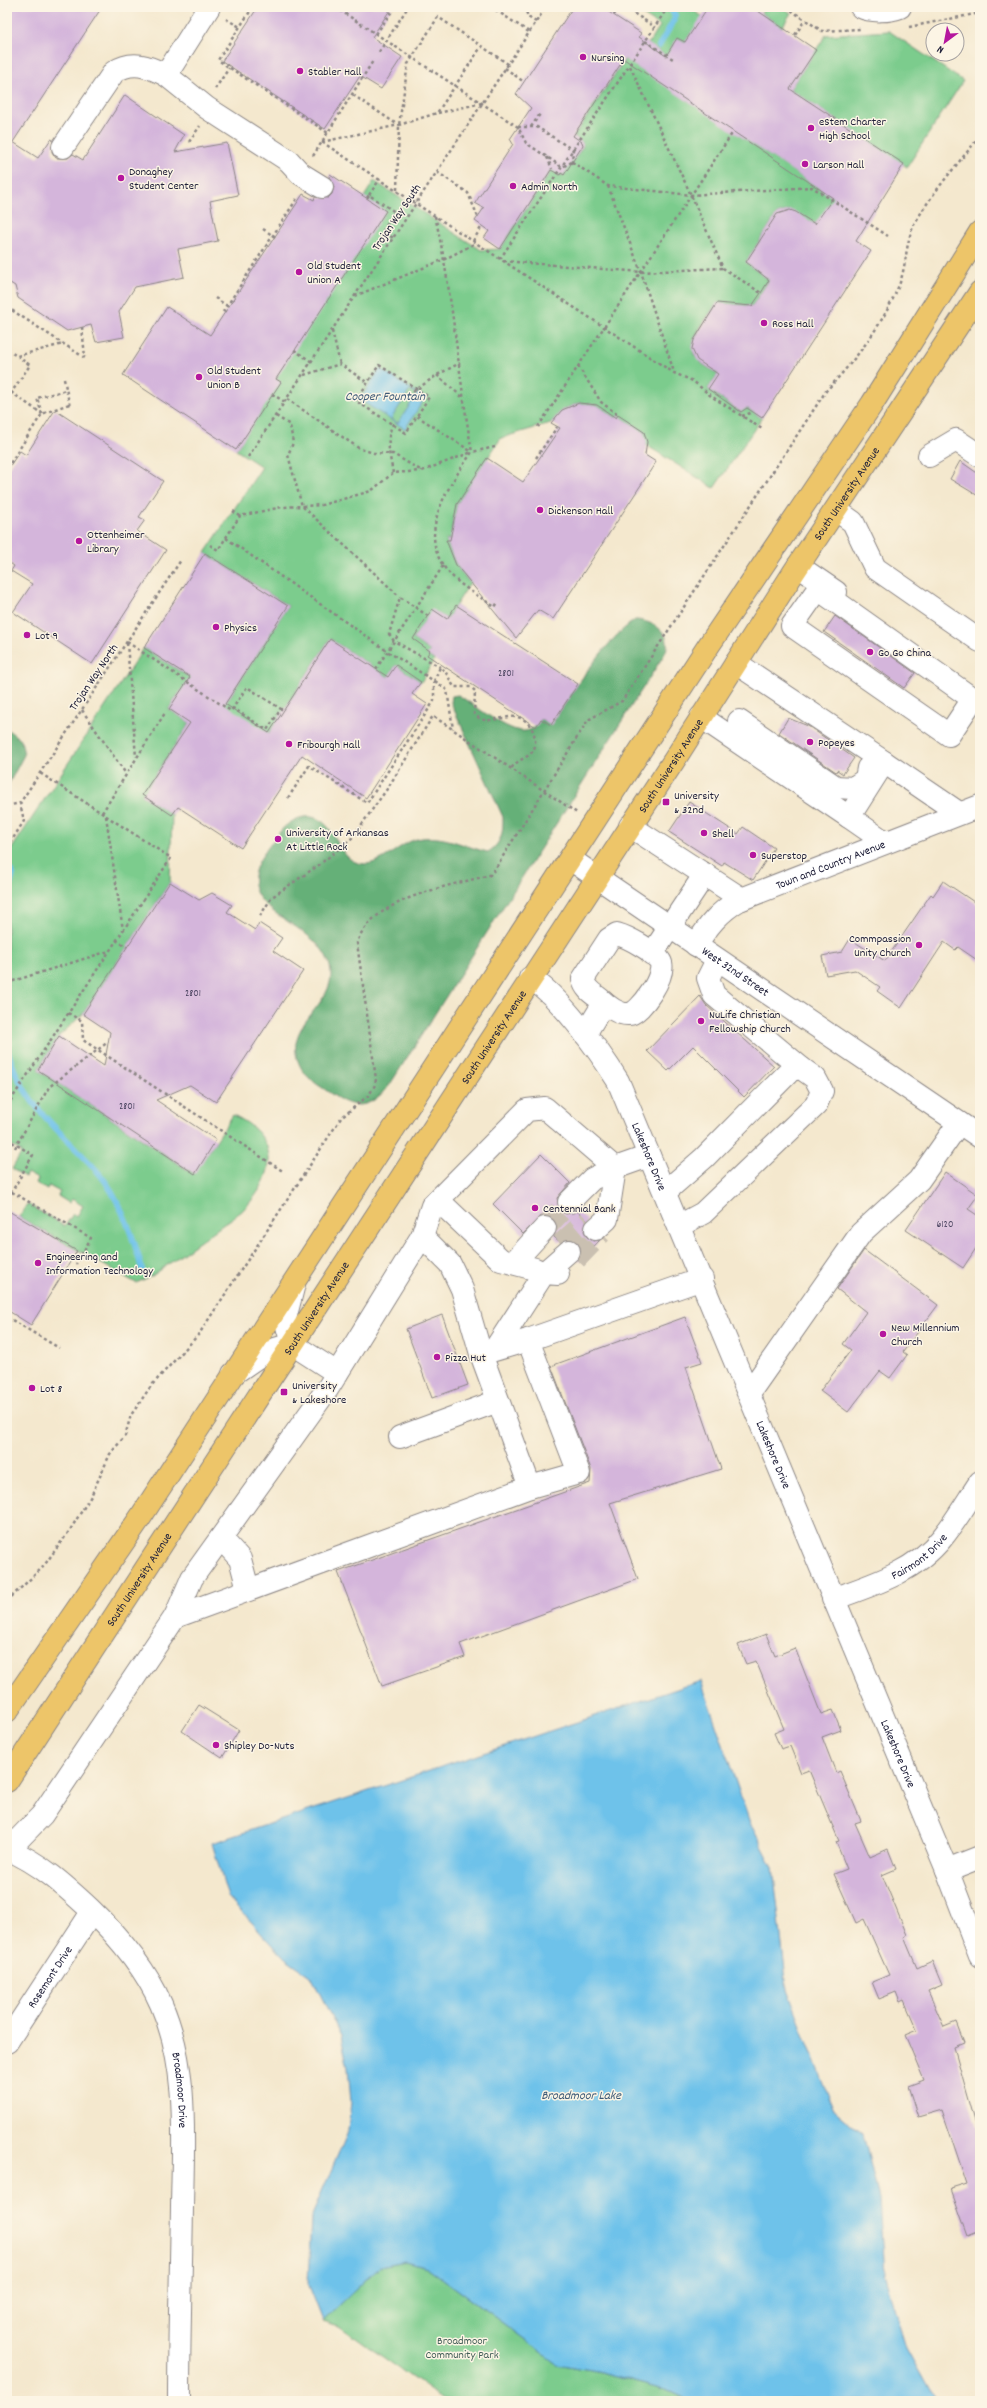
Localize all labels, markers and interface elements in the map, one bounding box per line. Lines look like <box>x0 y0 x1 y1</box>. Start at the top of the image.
north arrow <box>925 22 965 62</box>
text: N <box>934 40 947 57</box>
place label: Nursing <box>591 50 625 67</box>
marker: Nursing <box>578 52 588 62</box>
place label: Stabler Hall <box>308 64 362 81</box>
marker: Stabler Hall <box>295 66 305 76</box>
place label: eStem Charter High School <box>819 114 886 145</box>
marker: eStem Charter High School <box>806 123 816 133</box>
place label: Larson Hall <box>813 157 864 174</box>
marker: Larson Hall <box>800 159 810 169</box>
place label: Donaghey Student Center <box>129 164 199 195</box>
marker: Donaghey Student Center <box>116 173 126 183</box>
place label: Admin North <box>521 179 578 196</box>
street label: Trojan Way South <box>369 181 426 255</box>
marker: Admin North <box>508 181 518 191</box>
place label: Old Student Union A <box>307 258 361 289</box>
marker: Old Student Union A <box>294 267 304 277</box>
place label: Ross Hall <box>772 316 814 333</box>
marker: Ross Hall <box>759 318 769 328</box>
place label: Old Student Union B <box>207 363 261 394</box>
marker: Old Student Union B <box>194 372 204 382</box>
water label: Cooper Fountain <box>345 388 426 407</box>
street label: South University Avenue <box>810 444 885 544</box>
place label: Dickenson Hall <box>548 503 613 520</box>
marker: Dickenson Hall <box>535 505 545 515</box>
place label: Ottenheimer Library <box>87 527 145 558</box>
marker: Ottenheimer Library <box>74 536 84 546</box>
place label: Physics <box>224 620 257 637</box>
marker: Physics <box>211 622 221 632</box>
place label: Lot 9 <box>35 628 58 645</box>
marker: Lot 9 <box>22 630 32 640</box>
street label: Trojan Way North <box>66 641 123 715</box>
place label: Go Go China <box>878 645 931 662</box>
marker: Go Go China <box>865 647 875 657</box>
house number: 2801 <box>498 667 514 681</box>
street label: South University Avenue <box>635 716 708 817</box>
place label: Popeyes <box>818 735 855 752</box>
place label: Fribourgh Hall <box>297 737 360 754</box>
marker: Popeyes <box>805 737 815 747</box>
marker: Fribourgh Hall <box>284 739 294 749</box>
place label: University & 32nd <box>674 788 720 819</box>
marker: University & 32nd <box>661 797 671 807</box>
place label: University of Arkansas At Little Rock <box>286 825 389 856</box>
place label: Shell <box>712 826 734 843</box>
marker: Shell <box>699 828 709 838</box>
marker: University of Arkansas At Little Rock <box>273 834 283 844</box>
street label: Town and Country Avenue <box>774 837 888 895</box>
place label: Superstop <box>761 848 807 865</box>
marker: Superstop <box>748 850 758 860</box>
place label: Commpassion Unity Church <box>849 931 911 962</box>
marker: Commpassion Unity Church <box>914 940 924 950</box>
street label: West 32nd Street <box>698 944 772 1002</box>
house number: 2801 <box>185 987 201 1001</box>
street label: South University Avenue <box>458 987 532 1088</box>
place label: NuLife Christian Fellowship Church <box>709 1007 791 1038</box>
marker: NuLife Christian Fellowship Church <box>696 1016 706 1026</box>
house number: 2801 <box>119 1100 135 1114</box>
street label: Lakeshore Drive <box>626 1120 670 1194</box>
place label: Centennial Bank <box>543 1201 616 1218</box>
marker: Centennial Bank <box>530 1203 540 1213</box>
house number: 6120 <box>937 1218 953 1232</box>
place label: Engineering and Information Technology <box>46 1249 154 1280</box>
marker: Engineering and Information Technology <box>33 1258 43 1268</box>
street label: South University Avenue <box>280 1259 354 1359</box>
place label: New Millennium Church <box>891 1320 960 1351</box>
marker: New Millennium Church <box>878 1329 888 1339</box>
place label: Pizza Hut <box>445 1350 486 1367</box>
marker: Pizza Hut <box>432 1352 442 1362</box>
place label: University & Lakeshore <box>292 1378 346 1409</box>
place label: Lot 8 <box>40 1381 62 1398</box>
marker: Lot 8 <box>27 1383 37 1393</box>
marker: University & Lakeshore <box>279 1387 289 1397</box>
street label: Lakeshore Drive <box>751 1418 794 1492</box>
street label: South University Avenue <box>103 1530 177 1630</box>
street label: Fairmont Drive <box>889 1531 952 1585</box>
street label: Lakeshore Drive <box>875 1717 919 1791</box>
place label: Shipley Do-Nuts <box>224 1738 294 1755</box>
marker: Shipley Do-Nuts <box>211 1740 221 1750</box>
street label: Rosemont Drive <box>24 1943 77 2012</box>
street label: Broadmoor Drive <box>166 2051 190 2128</box>
water label: Broadmoor Lake <box>541 2087 622 2106</box>
park label: Broadmoor Community Park <box>425 2333 499 2364</box>

